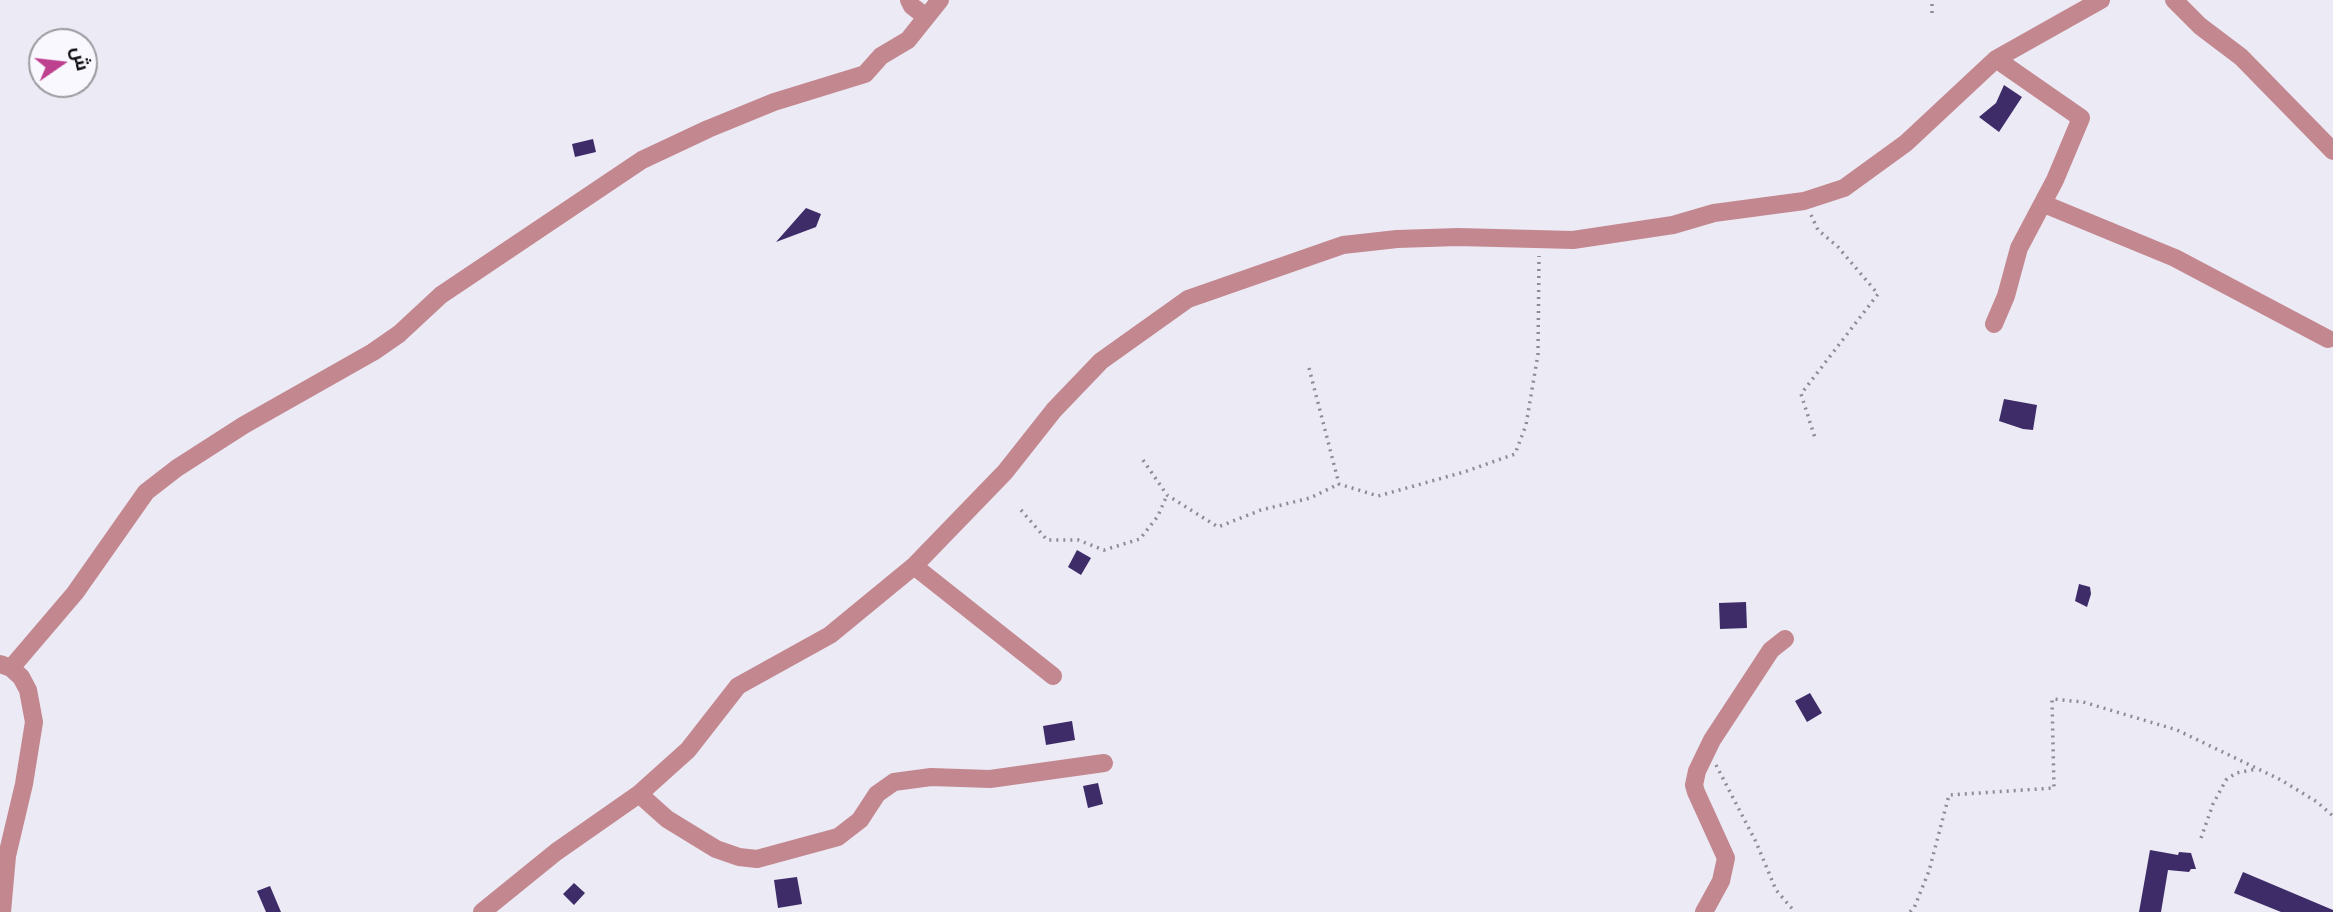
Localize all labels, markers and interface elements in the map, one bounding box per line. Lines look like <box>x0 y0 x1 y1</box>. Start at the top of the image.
north arrow <box>28 28 98 98</box>
text: ش <box>68 44 95 73</box>

